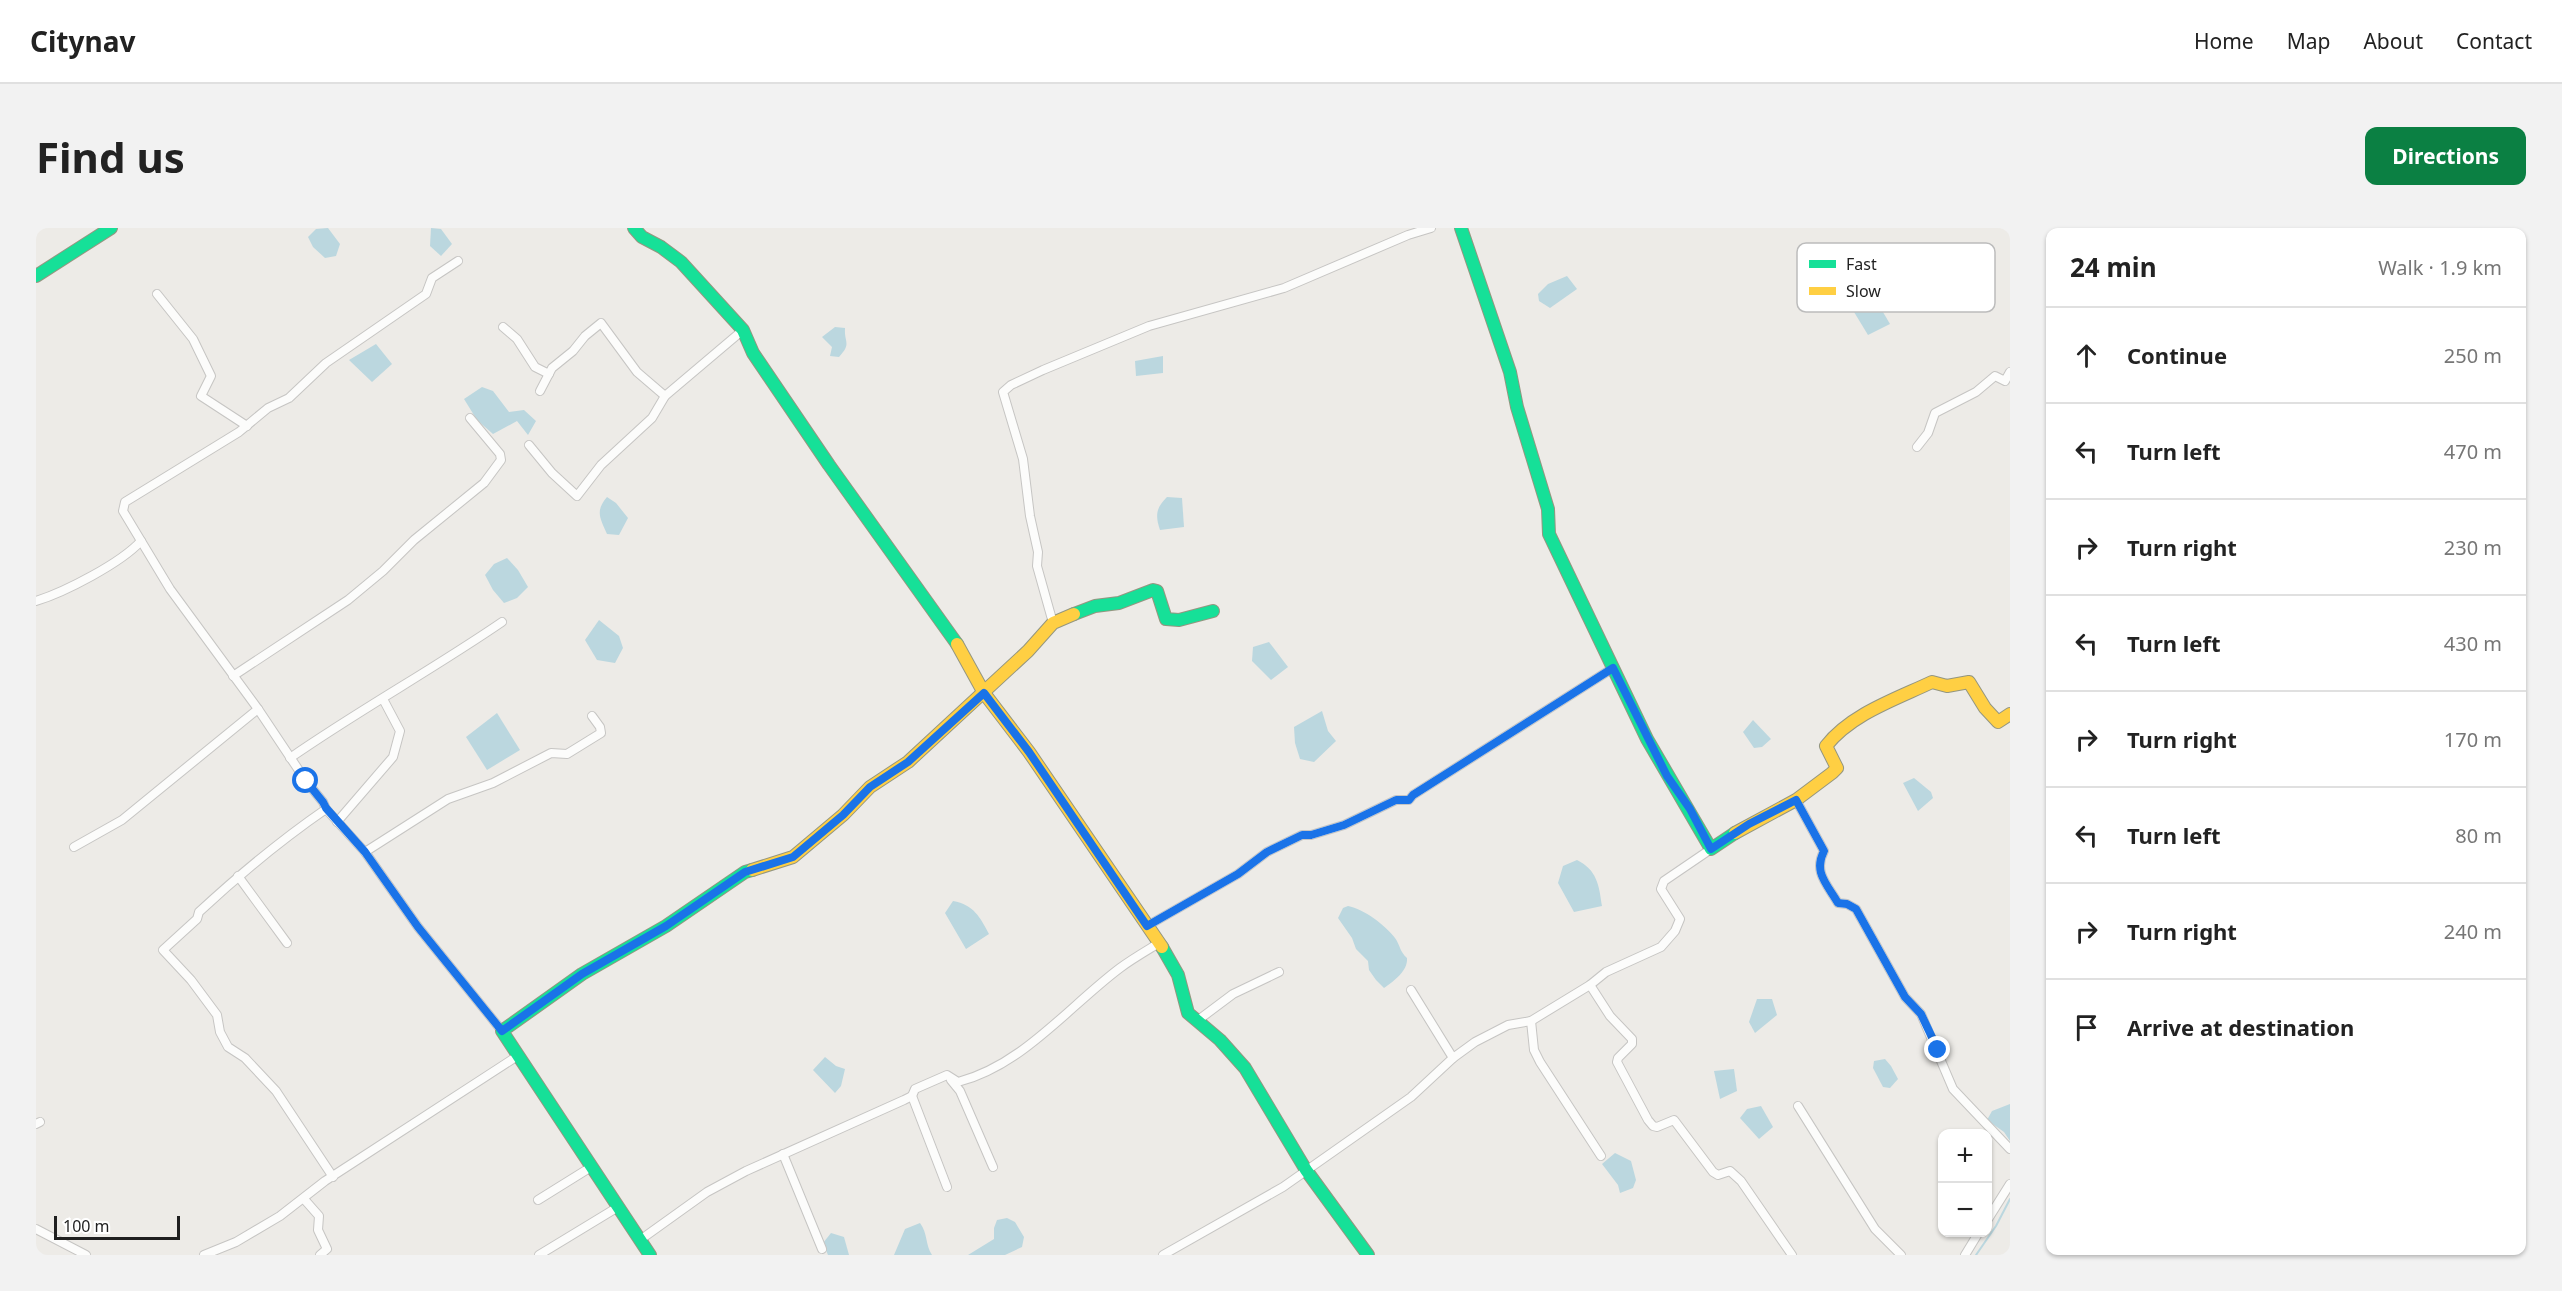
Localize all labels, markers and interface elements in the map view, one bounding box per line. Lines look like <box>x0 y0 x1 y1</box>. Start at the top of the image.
text: Citynav <box>30 22 135 60</box>
text: Home <box>2194 27 2254 55</box>
text: Map <box>2287 27 2330 55</box>
text: About <box>2363 27 2423 55</box>
text: Contact <box>2456 27 2532 55</box>
button: Directions <box>2365 127 2526 185</box>
text: Find us <box>36 128 185 185</box>
legend <box>1797 243 1995 312</box>
text: 24 min <box>2070 249 2157 285</box>
text: Fast <box>1846 253 1877 275</box>
text: Walk · 1.9 km <box>2378 254 2502 281</box>
text: Slow <box>1846 280 1881 302</box>
icon: ahead <box>2070 339 2103 372</box>
text: Continue <box>2127 340 2227 370</box>
text: 250 m <box>2444 342 2502 369</box>
icon: left <box>2070 435 2103 468</box>
text: Turn left <box>2127 436 2221 466</box>
text: 470 m <box>2444 438 2502 465</box>
icon: right <box>2070 531 2103 564</box>
text: Turn right <box>2127 532 2237 562</box>
text: 230 m <box>2444 534 2502 561</box>
icon: left <box>2070 627 2103 660</box>
text: Turn left <box>2127 628 2221 658</box>
text: 430 m <box>2444 630 2502 657</box>
icon: right <box>2070 723 2103 756</box>
text: Turn right <box>2127 724 2237 754</box>
text: 170 m <box>2444 726 2502 753</box>
route start <box>292 767 318 793</box>
icon: left <box>2070 819 2103 852</box>
text: Turn left <box>2127 820 2221 850</box>
text: 80 m <box>2455 822 2502 849</box>
icon: right <box>2070 915 2103 948</box>
text: Turn right <box>2127 916 2237 946</box>
text: 240 m <box>2444 918 2502 945</box>
icon: arrive <box>2070 1011 2103 1044</box>
text: Arrive at destination <box>2127 1012 2354 1042</box>
route end <box>1924 1036 1950 1062</box>
map controls <box>1938 1129 1992 1237</box>
button: + <box>1938 1129 1992 1183</box>
button: − <box>1938 1183 1992 1237</box>
scale bar <box>54 1213 180 1240</box>
text: 100 m <box>63 1215 110 1237</box>

